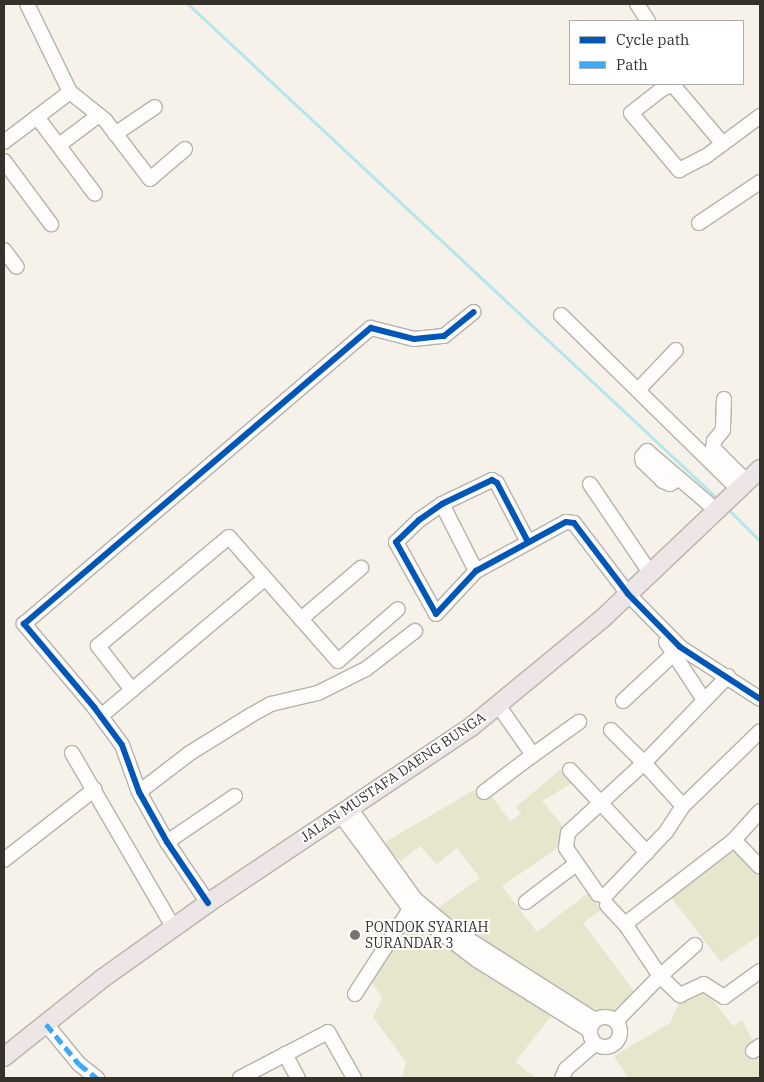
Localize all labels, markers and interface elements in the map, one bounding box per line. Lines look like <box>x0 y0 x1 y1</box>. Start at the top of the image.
legend <box>569 20 744 85</box>
text: Cycle path <box>616 30 689 49</box>
text: Path <box>616 55 648 74</box>
street label: JALAN MUSTAFA DAENG BUNGA <box>297 709 489 845</box>
place label: PONDOK SYARIAH SURANDAR 3 <box>365 919 489 952</box>
marker: PONDOK SYARIAH SURANDAR 3 <box>349 929 361 941</box>

